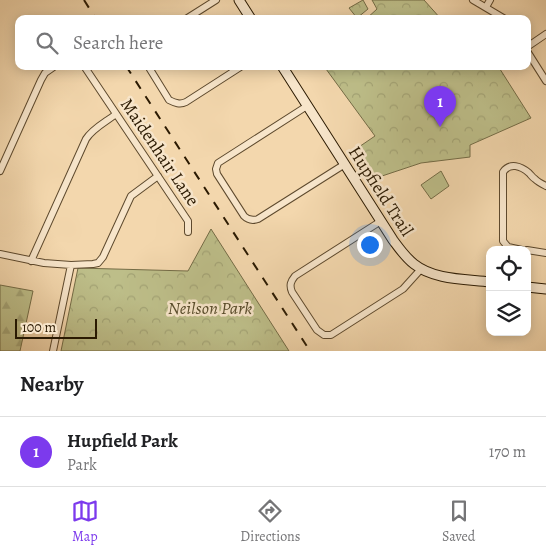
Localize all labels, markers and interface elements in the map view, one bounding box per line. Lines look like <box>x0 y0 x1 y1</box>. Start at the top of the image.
search box <box>15 15 531 70</box>
icon: search <box>33 29 61 57</box>
text: Search here <box>73 30 163 56</box>
pin: 1 <box>424 86 456 127</box>
street label: Maidenhair Lane <box>115 93 205 211</box>
street label: Hupfield Trail <box>343 141 419 241</box>
your location <box>357 232 383 258</box>
map controls <box>486 246 531 336</box>
button: locate <box>486 246 531 291</box>
button: layers <box>486 291 531 336</box>
park label: Neilson Park <box>168 296 252 320</box>
scale bar <box>15 316 98 339</box>
text: 100 m <box>22 318 56 337</box>
text: Nearby <box>20 370 83 398</box>
text: Hupfield Park <box>67 428 178 454</box>
text: 1 <box>33 441 39 463</box>
text: 170 m <box>489 441 526 463</box>
text: Park <box>67 454 97 476</box>
tab: Map <box>71 497 99 546</box>
tab: Directions <box>240 497 300 546</box>
tab: Saved <box>442 497 475 546</box>

